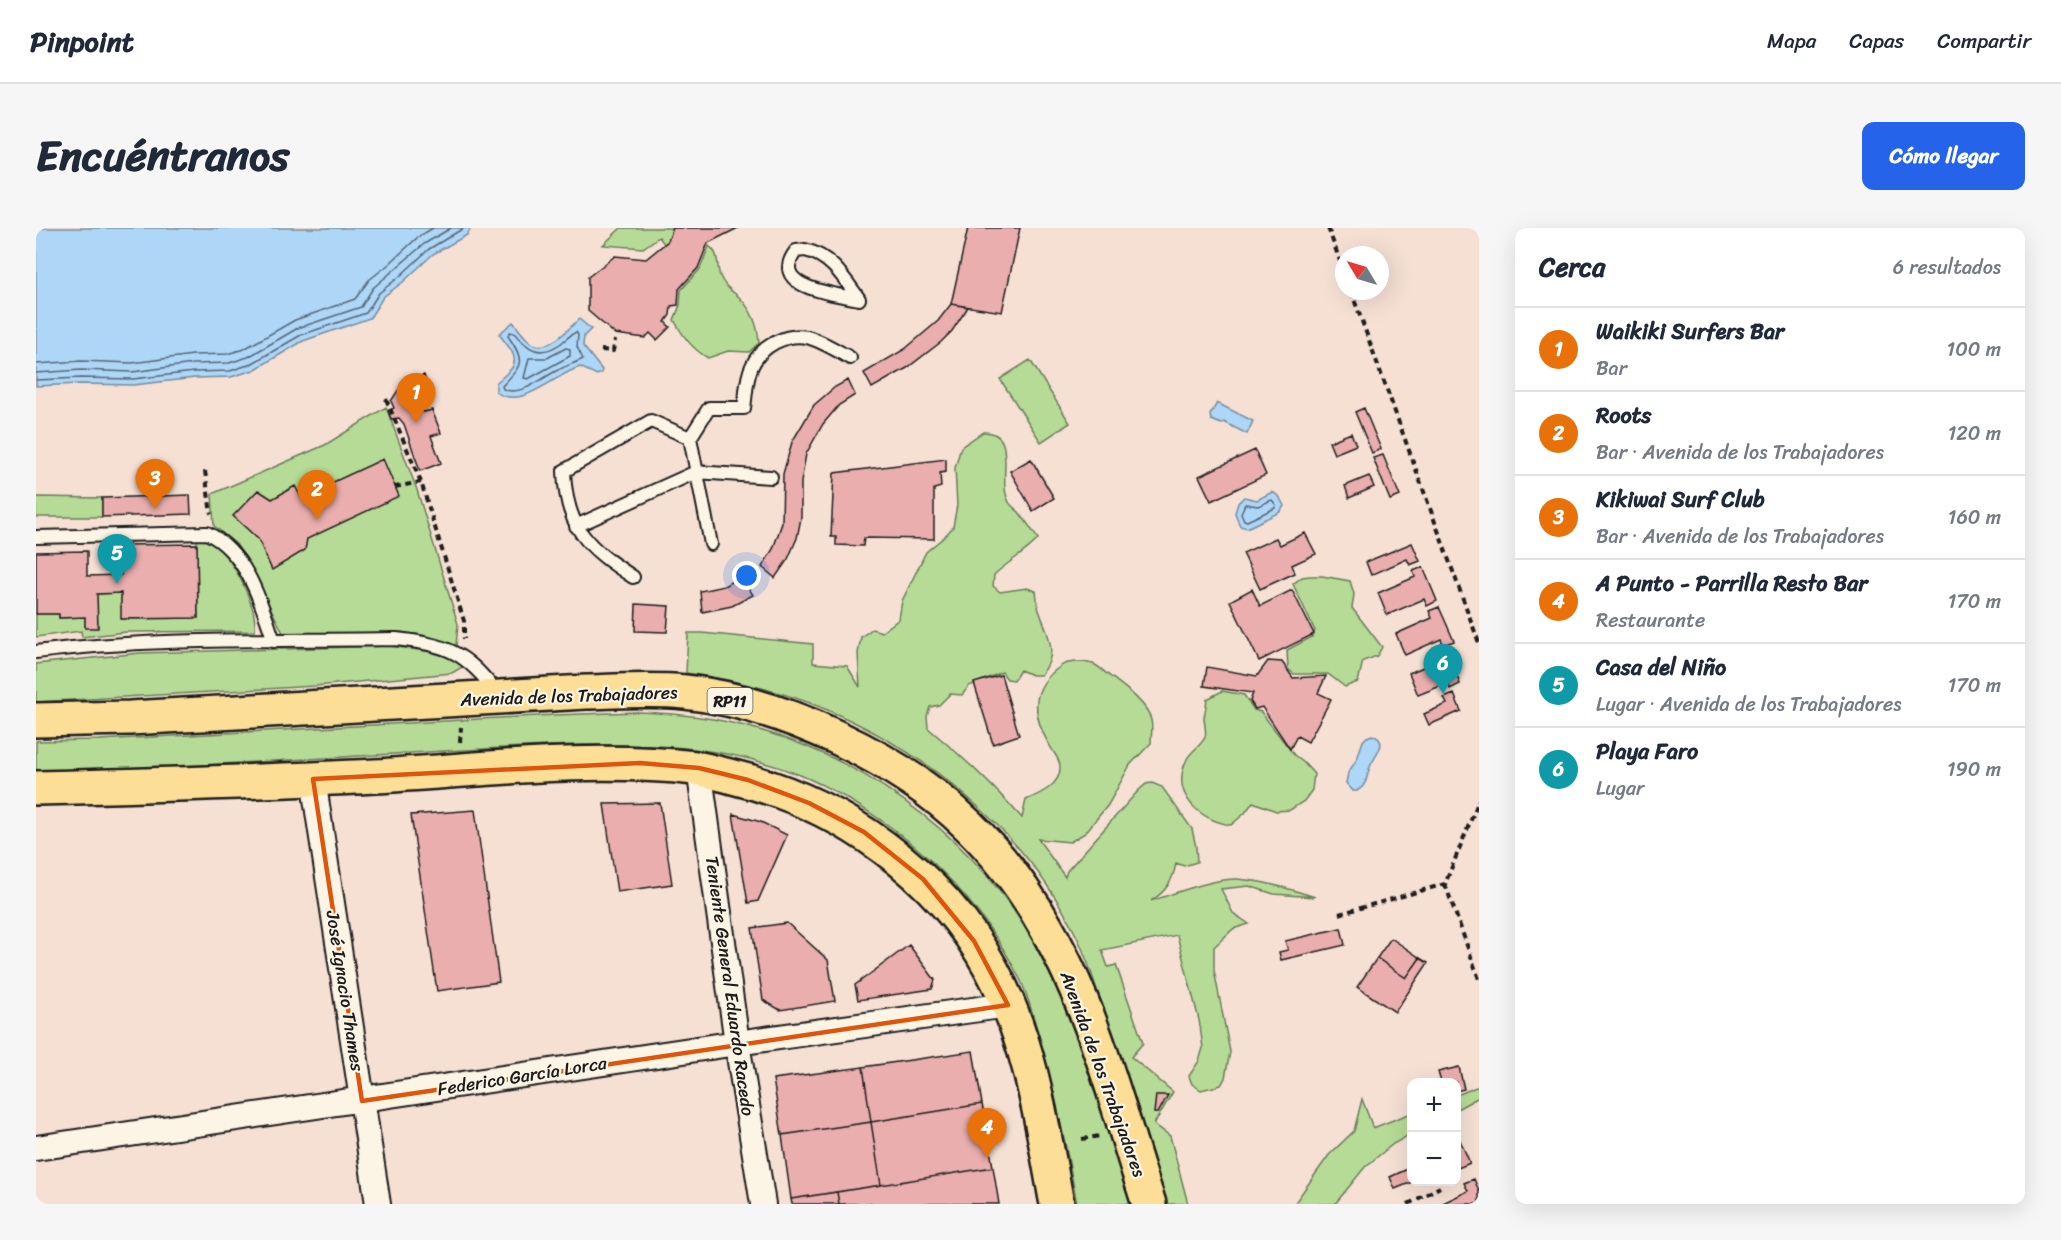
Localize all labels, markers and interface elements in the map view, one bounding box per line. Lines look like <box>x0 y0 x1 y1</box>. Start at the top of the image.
text: Pinpoint <box>30 17 134 66</box>
text: Mapa <box>1767 22 1816 60</box>
text: Capas <box>1849 22 1904 60</box>
text: Compartir <box>1937 22 2031 60</box>
text: Encuéntranos <box>36 119 289 193</box>
button: Cómo llegar <box>1862 122 2025 190</box>
text: Cerca <box>1539 244 1605 290</box>
north arrow <box>1335 246 1389 300</box>
text: 6 resultados <box>1893 250 2001 285</box>
text: Waikiki Surfers Bar <box>1596 312 1784 351</box>
text: 1 <box>1554 332 1563 367</box>
text: 100 m <box>1947 332 2001 367</box>
text: Bar <box>1596 351 1627 386</box>
pin: 1 <box>396 374 436 423</box>
text: Roots <box>1596 396 1651 435</box>
text: 2 <box>1553 416 1564 451</box>
text: 120 m <box>1948 416 2001 451</box>
text: Bar · Avenida de los Trabajadores <box>1596 435 1884 470</box>
pin: 3 <box>136 460 174 509</box>
pin: 2 <box>298 470 336 520</box>
text: Kikiwai Surf Club <box>1596 480 1765 519</box>
text: 3 <box>1553 500 1564 535</box>
text: 160 m <box>1948 500 2001 535</box>
text: Bar · Avenida de los Trabajadores <box>1596 519 1884 554</box>
pin: 5 <box>98 534 136 584</box>
your location <box>732 561 761 590</box>
text: A Punto - Parrilla Resto Bar <box>1596 564 1867 603</box>
text: 4 <box>1552 584 1565 619</box>
text: 170 m <box>1948 584 2001 619</box>
text: Restaurante <box>1596 603 1705 638</box>
pin: 6 <box>1424 644 1462 694</box>
text: Casa del Niño <box>1596 648 1726 687</box>
text: 5 <box>1552 668 1565 703</box>
text: 170 m <box>1948 668 2001 703</box>
street label: Avenida de los Trabajadores <box>459 676 679 716</box>
text: Lugar · Avenida de los Trabajadores <box>1596 687 1901 722</box>
road number: RP11 <box>708 688 752 714</box>
text: Playa Faro <box>1596 732 1698 771</box>
text: 6 <box>1553 752 1564 787</box>
text: 190 m <box>1947 752 2001 787</box>
text: Lugar <box>1596 771 1644 806</box>
street label: Teniente General Eduardo Racedo <box>696 854 764 1118</box>
street label: José Ignacio Thames <box>316 907 374 1074</box>
street label: Avenida de los Trabajadores <box>1050 966 1155 1182</box>
street label: Federico García Lorca <box>435 1047 610 1105</box>
map controls <box>1407 1078 1461 1186</box>
button: + <box>1407 1078 1461 1132</box>
pin: 4 <box>968 1108 1006 1158</box>
button: − <box>1407 1132 1461 1186</box>

